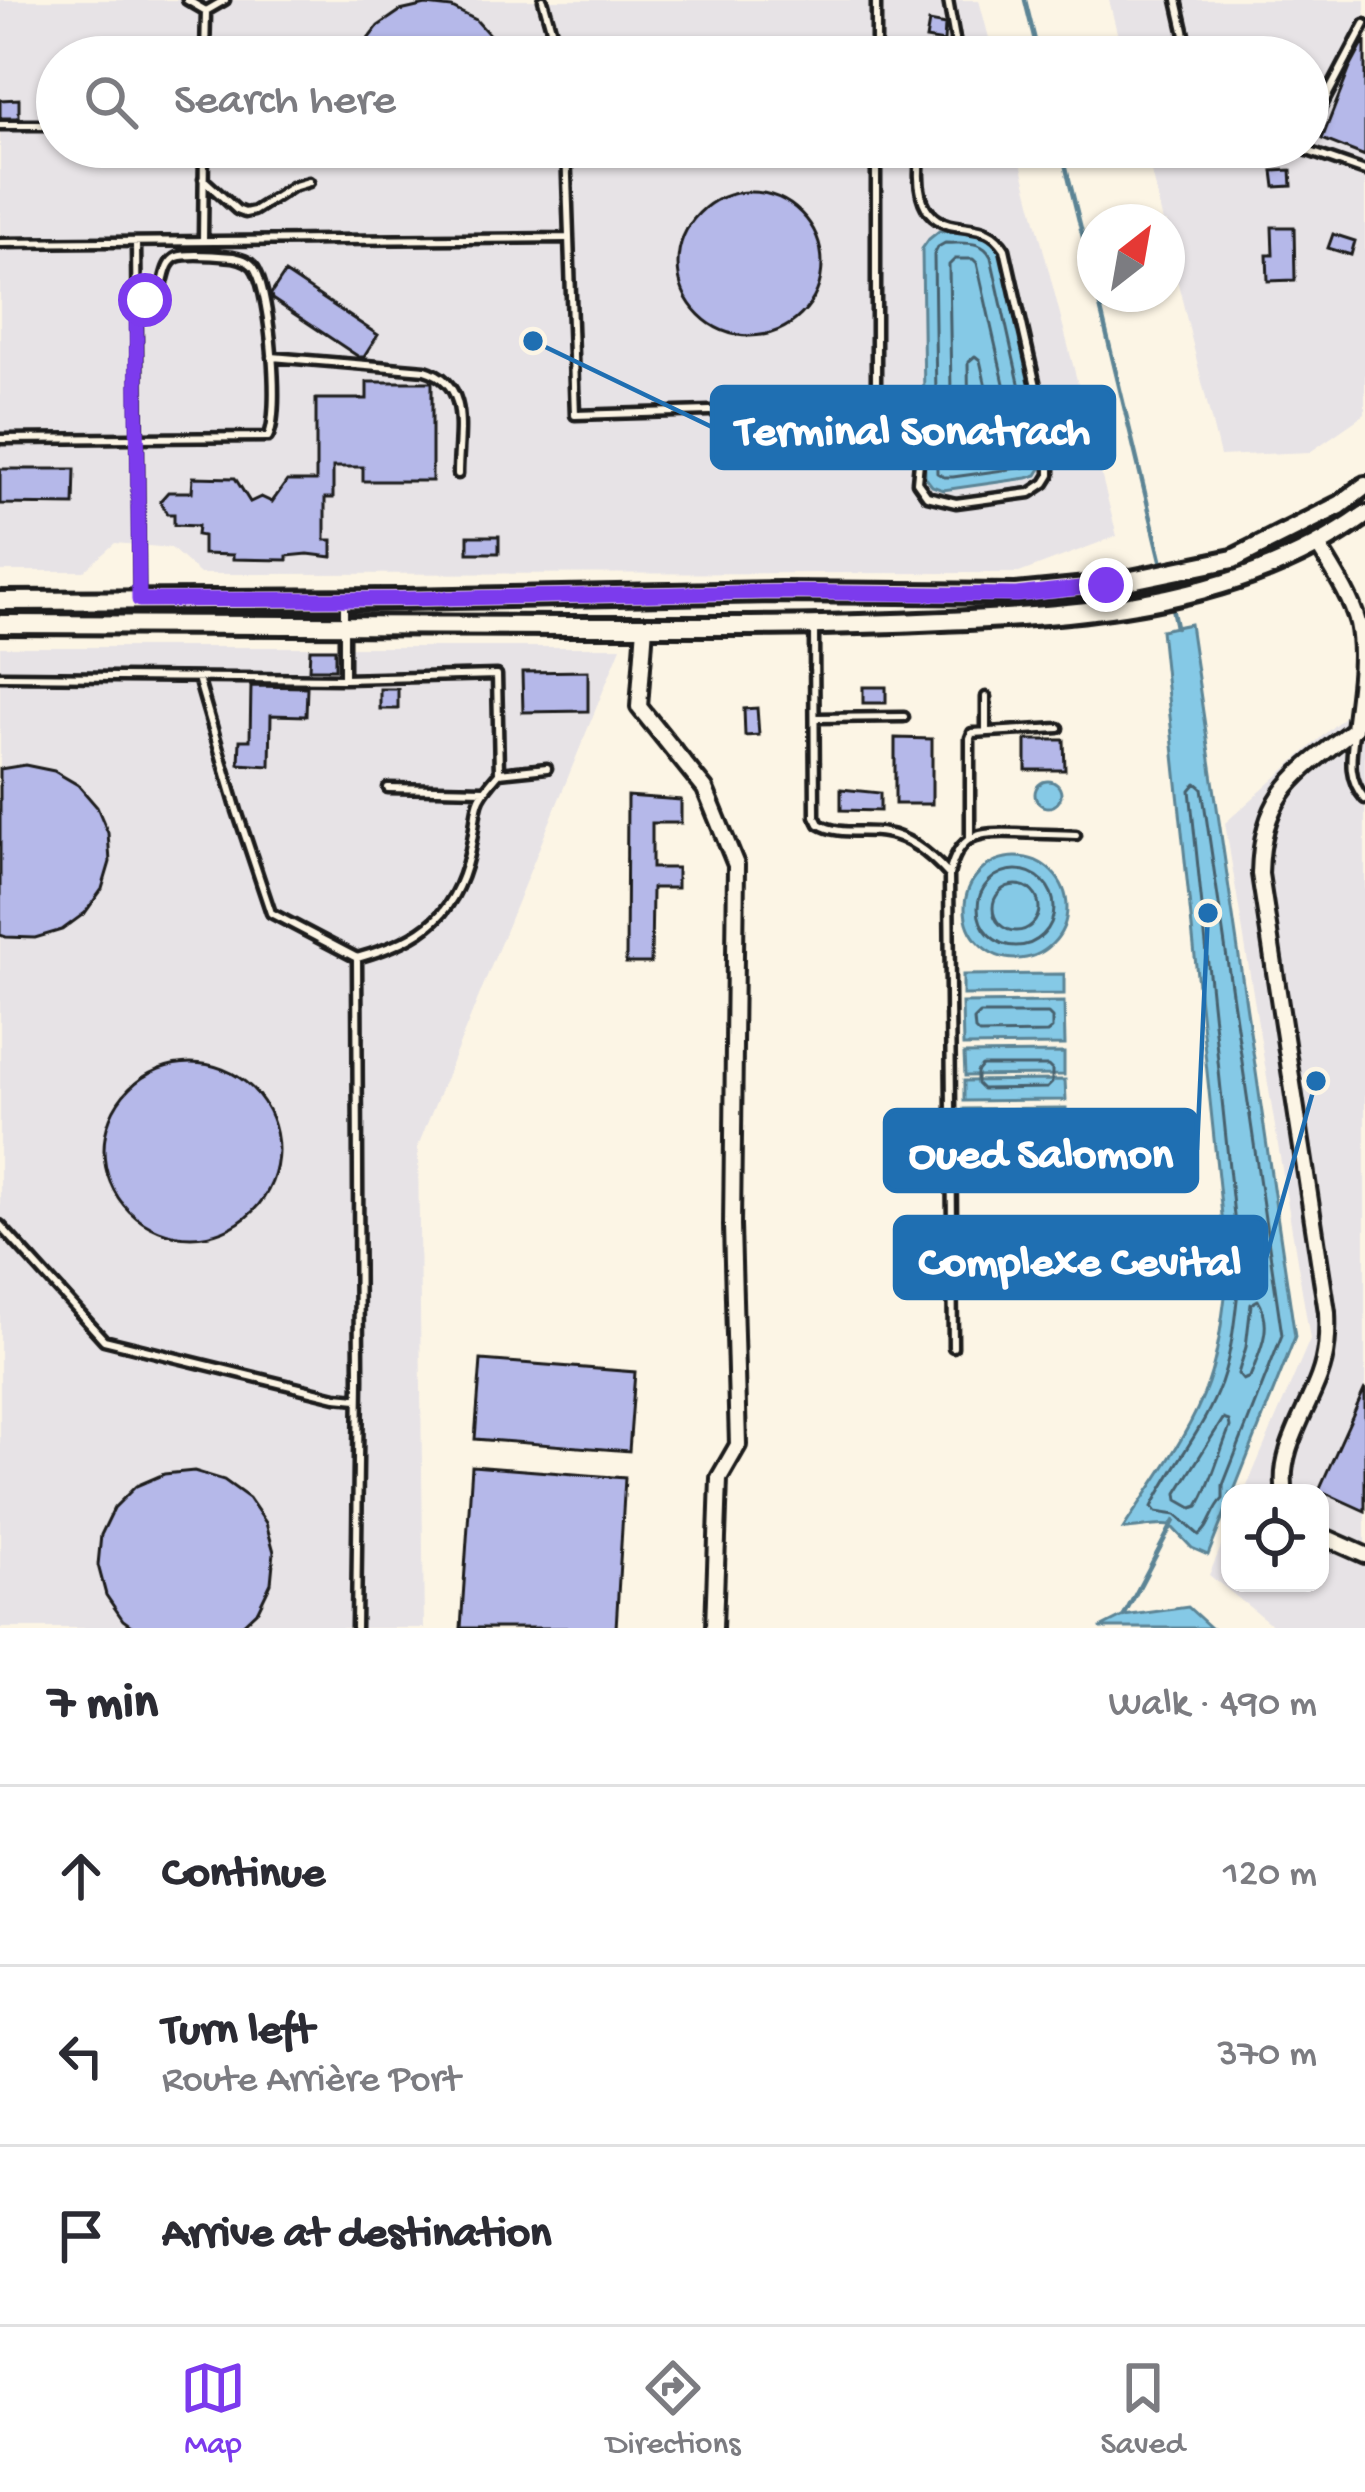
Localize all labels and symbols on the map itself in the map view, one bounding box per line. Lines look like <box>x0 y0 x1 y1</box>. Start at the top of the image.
north arrow <box>1077 204 1185 312</box>
route start <box>118 273 172 327</box>
callout: Terminal Sonatrach <box>712 387 1114 468</box>
text: Terminal Sonatrach <box>733 408 1090 461</box>
route end <box>1079 558 1133 612</box>
callout: Oued Salomon <box>885 1110 1197 1191</box>
text: Oued Salomon <box>909 1131 1174 1184</box>
callout: Complexe Cevital <box>895 1217 1266 1298</box>
text: Complexe Cevital <box>919 1239 1242 1292</box>

